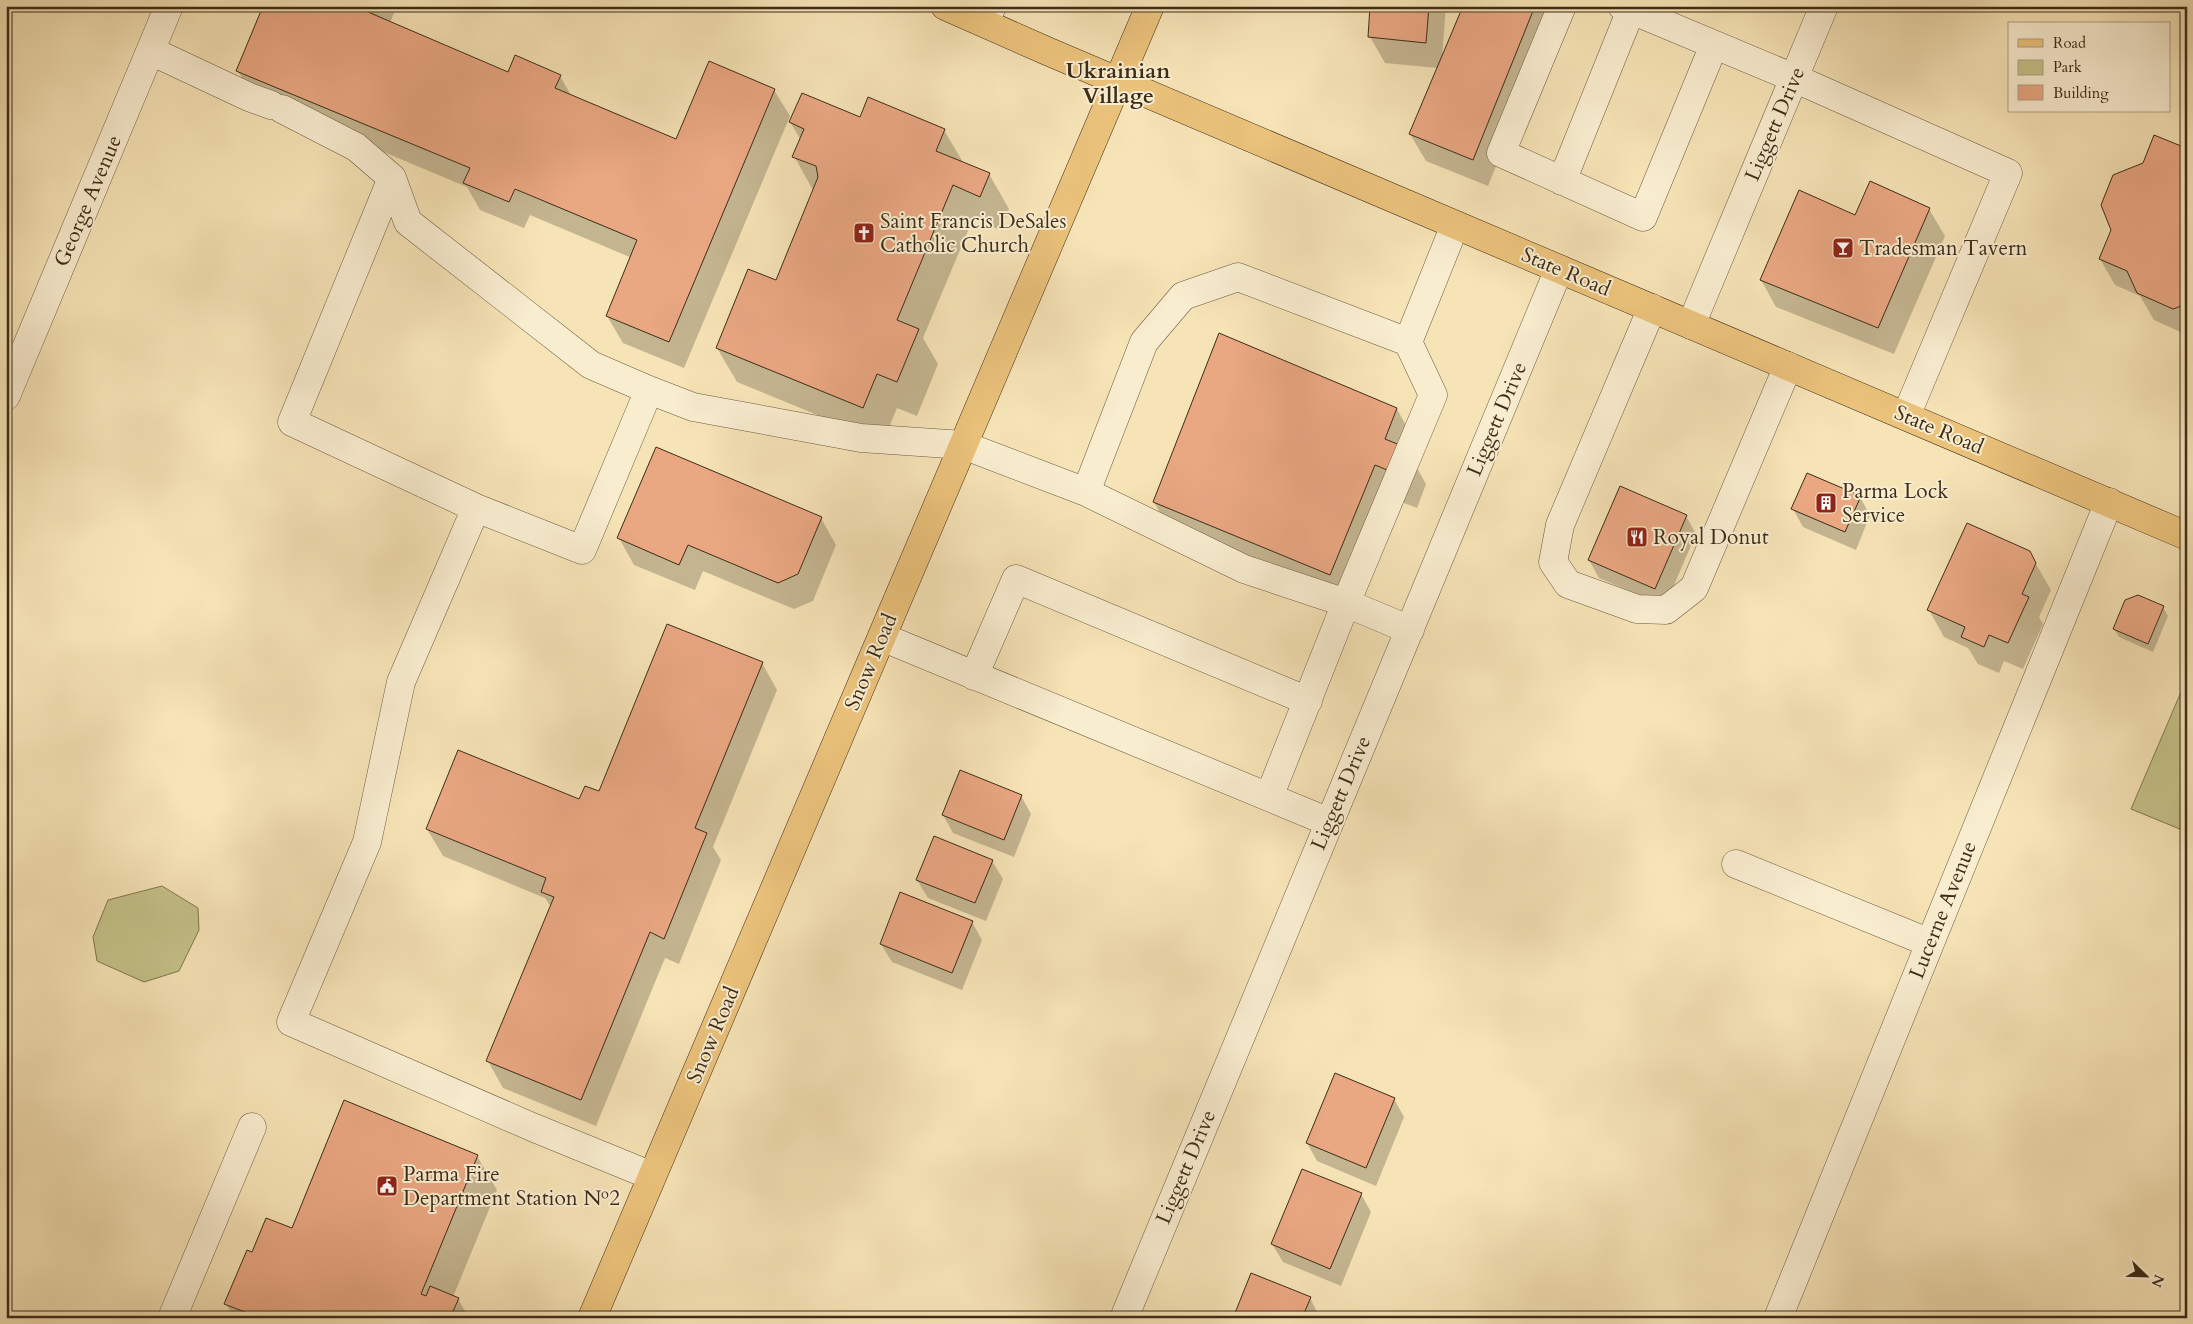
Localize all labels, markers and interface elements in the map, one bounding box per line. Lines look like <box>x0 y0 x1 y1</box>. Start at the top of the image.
legend <box>2008 22 2170 112</box>
text: Road <box>2053 33 2086 53</box>
district label: Ukrainian Village <box>1066 56 1170 111</box>
text: Park <box>2053 57 2082 77</box>
street label: Liggett Drive <box>1738 62 1812 186</box>
text: Building <box>2053 83 2109 103</box>
street label: George Avenue <box>47 131 129 271</box>
place label: Saint Francis DeSales Catholic Church <box>880 207 1067 260</box>
church icon: Saint Francis DeSales Catholic Church <box>852 221 876 245</box>
place label: Tradesman Tavern <box>1859 234 2028 263</box>
bar icon: Tradesman Tavern <box>1831 236 1855 260</box>
street label: State Road <box>1517 240 1615 304</box>
street label: Liggett Drive <box>1460 357 1534 481</box>
street label: State Road <box>1890 398 1988 462</box>
place label: Parma Lock Service <box>1842 477 1949 530</box>
building icon: Parma Lock Service <box>1814 491 1838 515</box>
place label: Royal Donut <box>1653 523 1769 552</box>
restaurant icon: Royal Donut <box>1625 525 1649 549</box>
street label: Snow Road <box>838 609 904 715</box>
street label: Liggett Drive <box>1304 731 1378 855</box>
street label: Lucerne Avenue <box>1902 837 1984 983</box>
street label: Snow Road <box>680 982 746 1088</box>
street label: Liggett Drive <box>1149 1105 1223 1229</box>
place label: Parma Fire Department Station №2 <box>403 1160 620 1213</box>
public building icon: Parma Fire Department Station №2 <box>375 1174 399 1198</box>
north arrow <box>2120 1252 2170 1302</box>
text: N <box>2146 1272 2169 1290</box>

